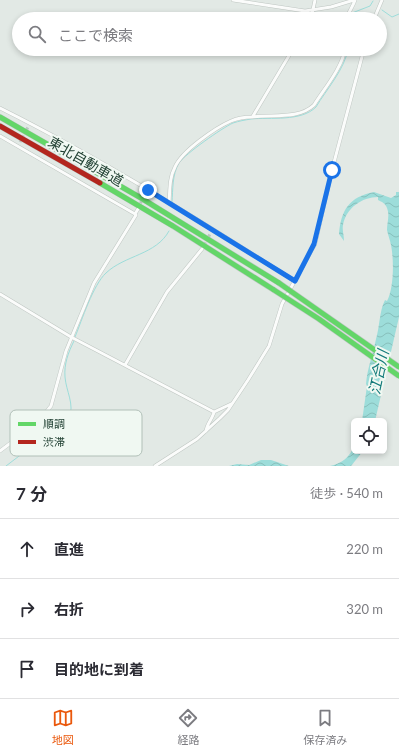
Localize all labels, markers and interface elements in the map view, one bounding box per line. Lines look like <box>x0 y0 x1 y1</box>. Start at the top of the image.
search box <box>12 12 387 56</box>
icon: search <box>26 23 48 45</box>
text: ここで検索 <box>58 26 133 44</box>
street label: 東北自動車道 <box>45 133 127 189</box>
route start <box>323 161 341 179</box>
route end <box>139 181 157 199</box>
water label: 江合川 <box>365 346 392 396</box>
legend <box>10 410 142 456</box>
text: 順調 <box>43 417 65 430</box>
map controls <box>351 418 387 454</box>
button: locate <box>351 418 387 454</box>
text: 渋滞 <box>43 435 65 448</box>
text: 7 分 <box>16 483 47 504</box>
text: 徒歩 · 540 m <box>310 485 383 501</box>
icon: ahead <box>16 538 38 560</box>
text: 直進 <box>54 540 84 558</box>
text: 220 m <box>346 541 383 557</box>
icon: right <box>16 598 38 620</box>
text: 右折 <box>54 600 84 618</box>
text: 320 m <box>346 601 383 617</box>
icon: arrive <box>16 658 38 680</box>
text: 目的地に到着 <box>54 660 144 678</box>
tab: 地図 <box>52 707 74 747</box>
tab: 経路 <box>177 707 199 747</box>
tab: 保存済み <box>303 707 347 747</box>

